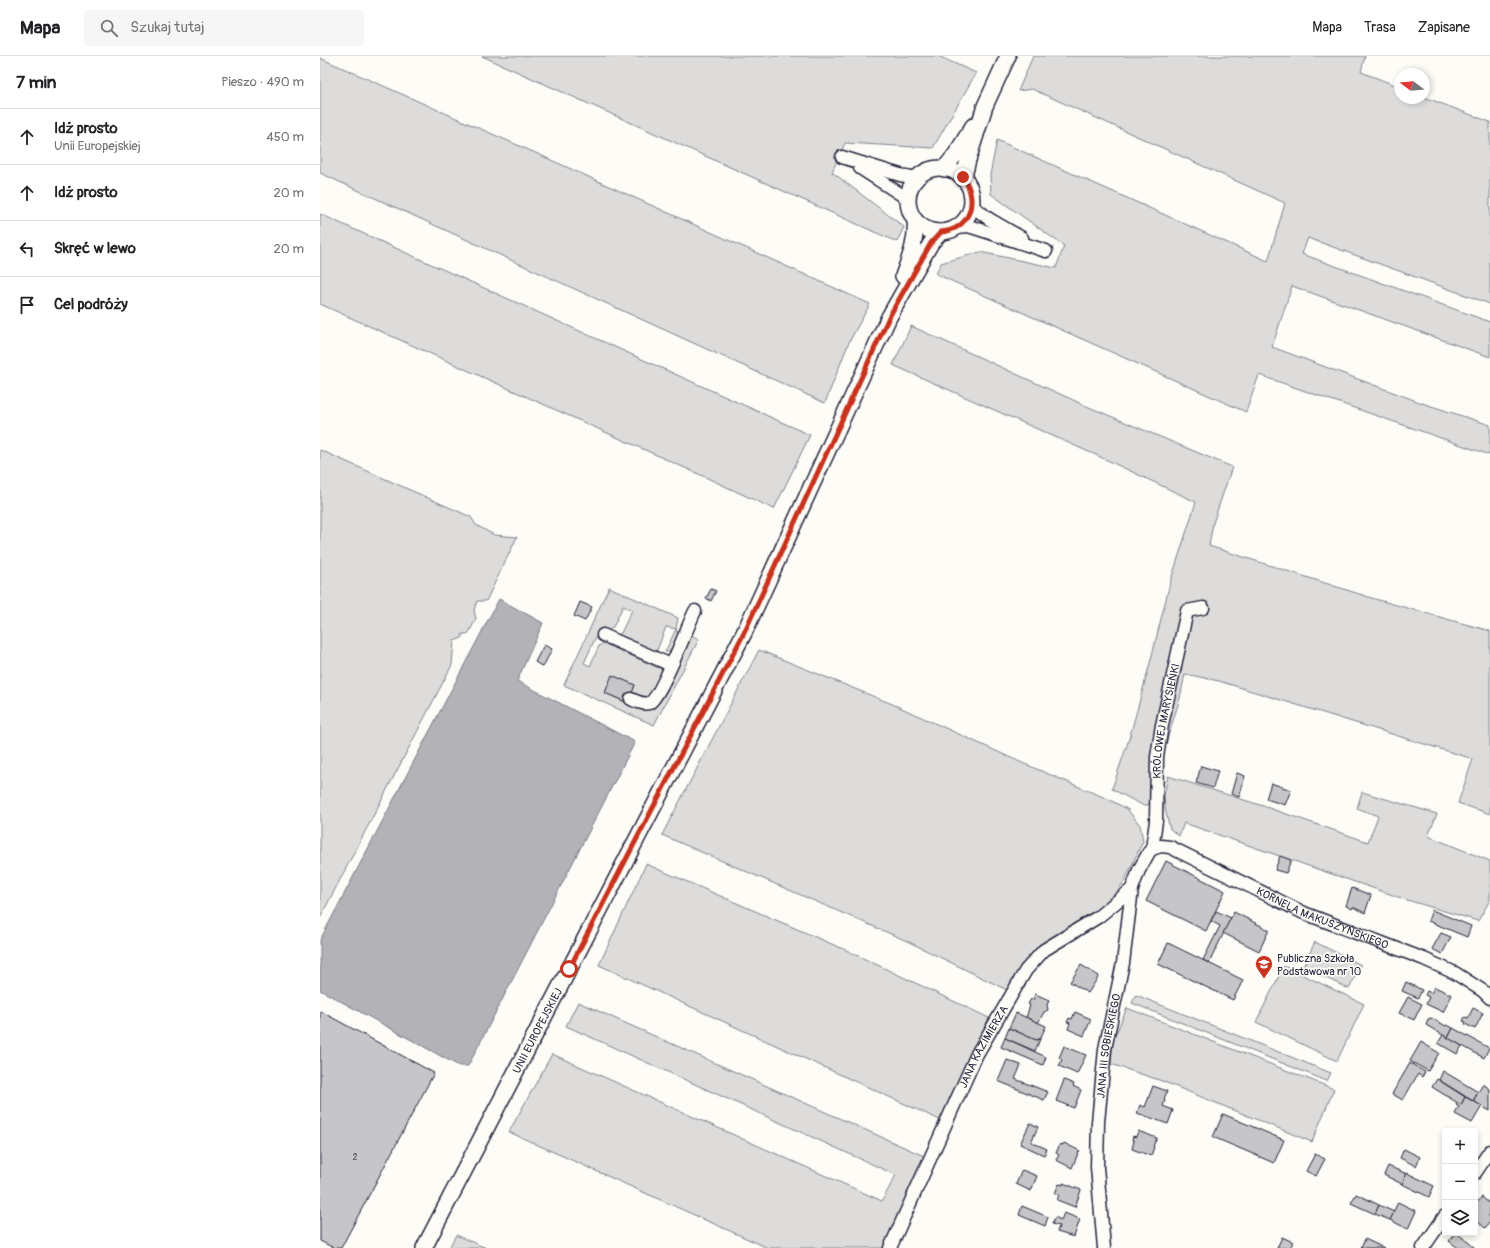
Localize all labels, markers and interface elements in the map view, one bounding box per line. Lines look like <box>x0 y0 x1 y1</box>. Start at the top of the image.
search box <box>84 10 364 46</box>
text: Mapa <box>20 16 60 40</box>
icon: search <box>98 17 120 39</box>
text: Szukaj tutaj <box>130 18 204 37</box>
text: Mapa <box>1312 19 1342 36</box>
text: Trasa <box>1364 19 1396 36</box>
text: Zapisane <box>1418 19 1470 36</box>
north arrow <box>1394 68 1430 104</box>
text: 7 min <box>16 72 56 93</box>
text: Pieszo · 490 m <box>221 74 304 90</box>
text: Idź prosto <box>54 119 118 138</box>
icon: ahead <box>16 126 38 148</box>
text: 450 m <box>266 129 304 145</box>
text: Unii Europejskiej <box>54 138 141 154</box>
route end <box>954 168 972 186</box>
icon: ahead <box>16 182 38 204</box>
text: Idź prosto <box>54 183 118 202</box>
text: 20 m <box>273 185 304 201</box>
icon: left <box>16 238 38 260</box>
text: Skręć w lewo <box>54 239 136 258</box>
text: 20 m <box>273 241 304 257</box>
icon: arrive <box>16 294 38 316</box>
text: Cel podróży <box>54 295 128 314</box>
street label: KRÓLOWEJ MARYSIEŃKI <box>1150 662 1182 779</box>
street label: KORNELA MAKUSZYŃSKIEGO <box>1254 885 1390 952</box>
place label: Publiczna Szkoła Podstawowa nr 10 <box>1277 952 1361 978</box>
school or university icon: Publiczna Szkoła Podstawowa nr 10 <box>1254 954 1274 979</box>
route start <box>560 960 578 978</box>
street label: UNII EUROPEJSKIEJ <box>510 986 565 1076</box>
street label: JANA III SOBIESKIEGO <box>1094 993 1123 1099</box>
street label: JANA KAZIMIERZA <box>957 1003 1011 1090</box>
map controls <box>1442 1128 1478 1236</box>
button: + <box>1442 1128 1478 1164</box>
house number: 2 <box>352 1152 358 1163</box>
button: − <box>1442 1164 1478 1200</box>
button: layers <box>1442 1200 1478 1236</box>

